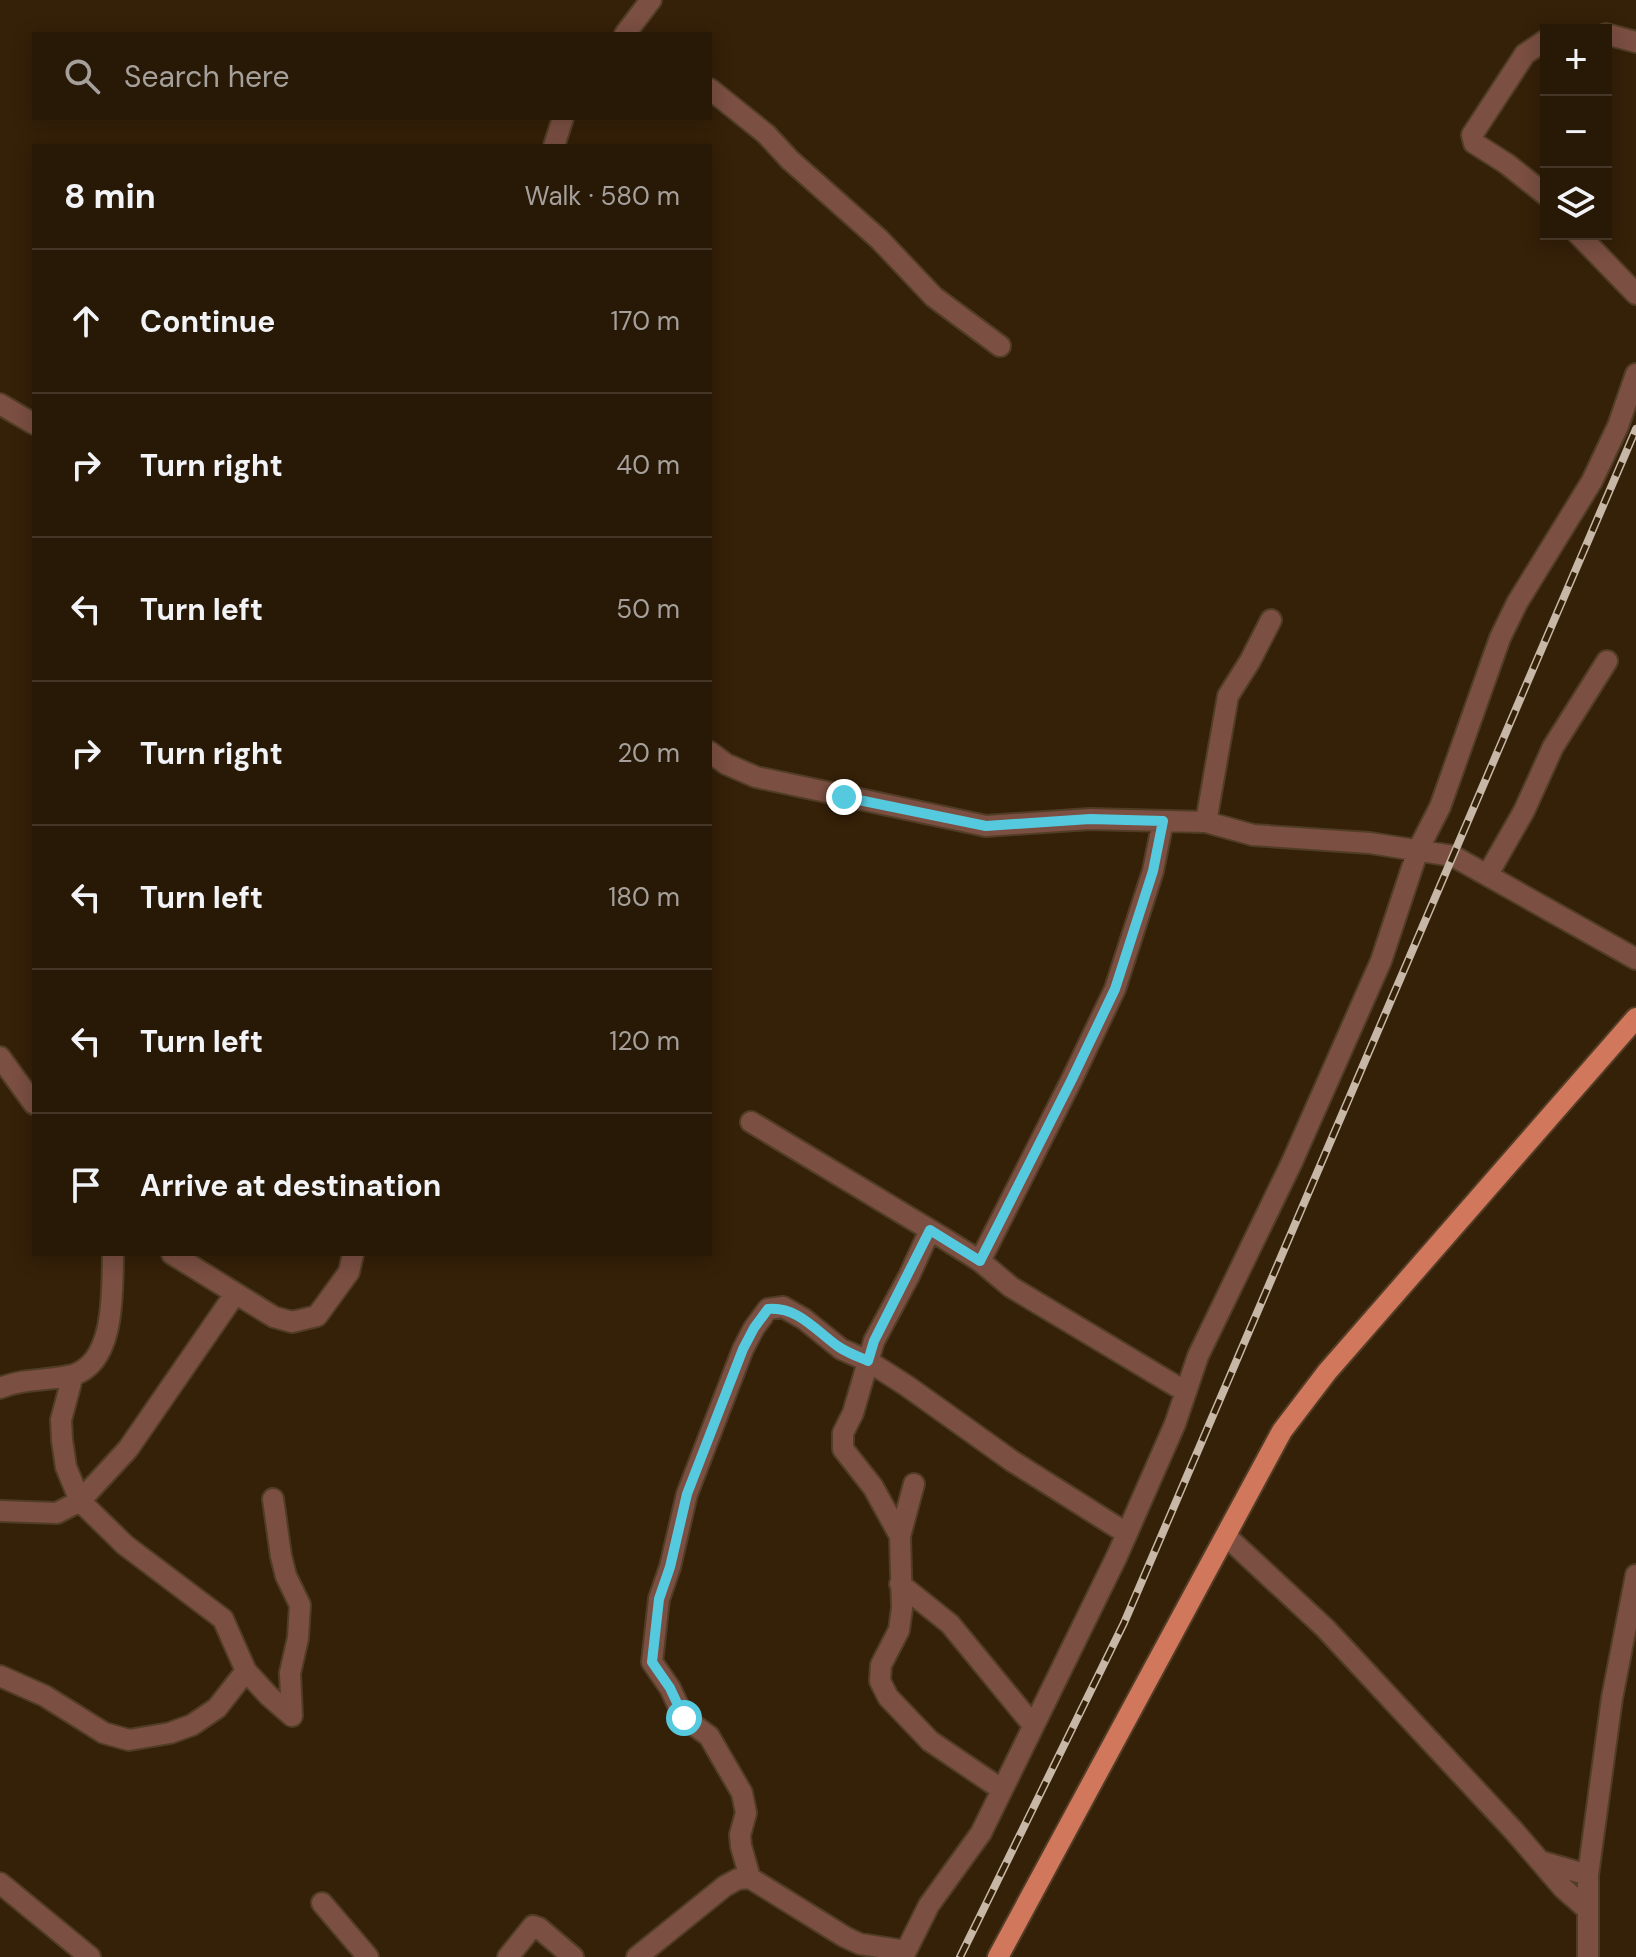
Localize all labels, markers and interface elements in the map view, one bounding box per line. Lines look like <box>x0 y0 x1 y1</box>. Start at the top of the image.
map controls <box>1540 24 1612 240</box>
button: + <box>1540 24 1612 96</box>
search box <box>32 32 712 120</box>
icon: search <box>60 54 104 98</box>
text: Search here <box>124 57 290 96</box>
button: − <box>1540 96 1612 168</box>
button: layers <box>1540 168 1612 240</box>
text: 8 min <box>64 174 156 219</box>
text: Walk · 580 m <box>525 179 680 213</box>
icon: ahead <box>64 299 108 343</box>
text: Continue <box>140 302 275 341</box>
text: 170 m <box>611 304 680 338</box>
icon: right <box>64 443 108 487</box>
text: Turn right <box>140 446 283 485</box>
text: 40 m <box>616 448 680 482</box>
icon: left <box>64 587 108 631</box>
text: Turn left <box>140 590 263 629</box>
text: 50 m <box>616 592 680 626</box>
icon: right <box>64 731 108 775</box>
text: Turn right <box>140 734 283 773</box>
text: 20 m <box>617 736 680 770</box>
route end <box>826 779 862 815</box>
icon: left <box>64 875 108 919</box>
text: Turn left <box>140 878 263 917</box>
text: 180 m <box>608 880 680 914</box>
icon: left <box>64 1019 108 1063</box>
text: Turn left <box>140 1022 263 1061</box>
text: 120 m <box>609 1024 680 1058</box>
icon: arrive <box>64 1163 108 1207</box>
text: Arrive at destination <box>140 1166 441 1205</box>
route start <box>666 1700 702 1736</box>

